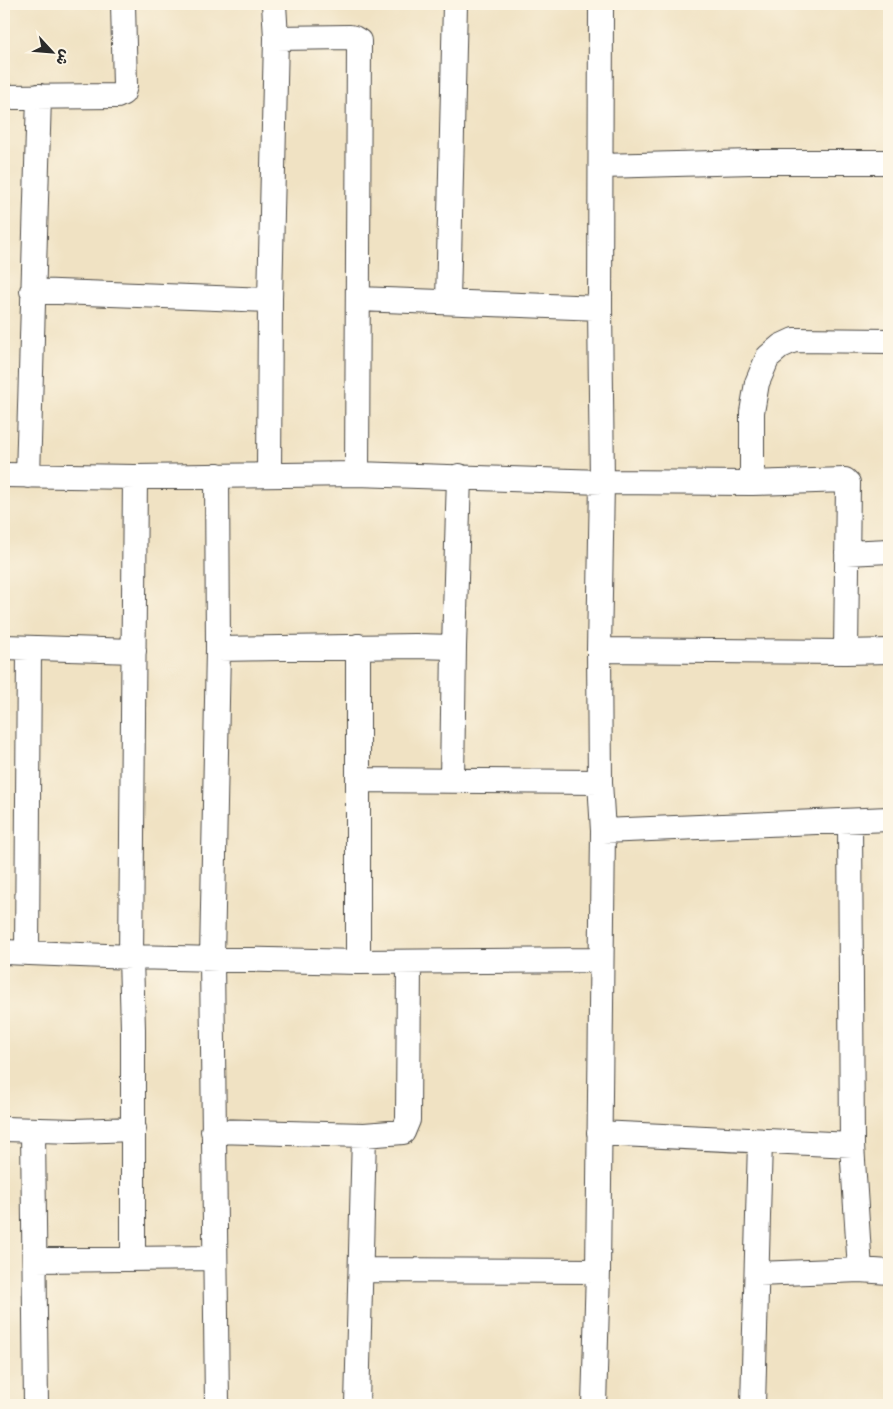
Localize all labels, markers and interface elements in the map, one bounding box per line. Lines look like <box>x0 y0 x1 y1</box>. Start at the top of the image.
north arrow <box>28 28 78 78</box>
text: ش <box>52 47 74 68</box>

